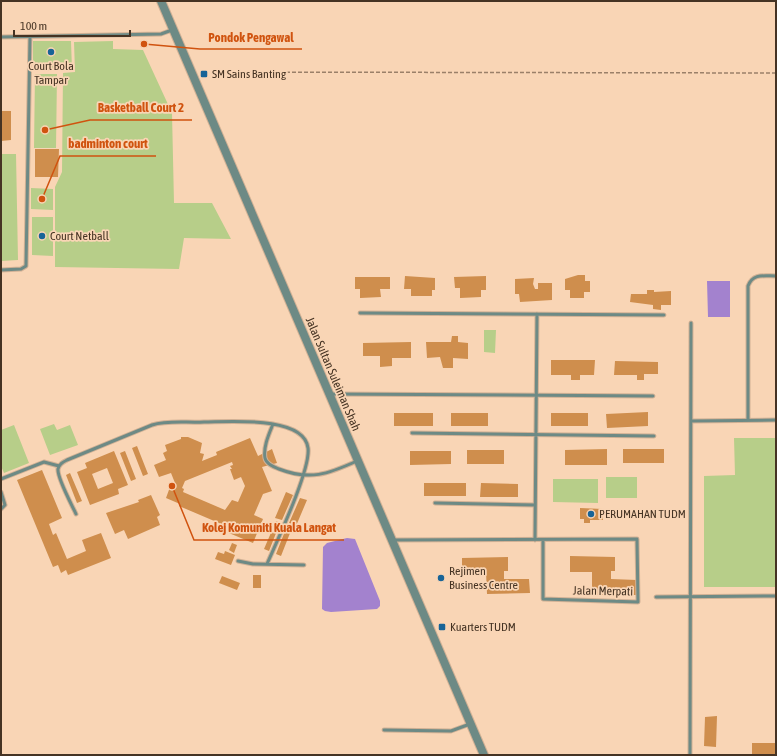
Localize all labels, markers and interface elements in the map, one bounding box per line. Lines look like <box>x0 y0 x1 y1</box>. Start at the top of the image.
scale bar <box>14 12 130 38</box>
text: 100 m <box>20 19 47 33</box>
callout: Pondok Pengawal <box>200 24 302 49</box>
text: Pondok Pengawal <box>208 30 294 45</box>
marker: Court Bola Tampar <box>46 47 56 57</box>
place label: Court Bola Tampar <box>28 59 74 87</box>
place label: SM Sains Banting <box>212 67 287 81</box>
marker: SM Sains Banting <box>199 69 209 79</box>
callout: Basketball Court 2 <box>90 95 192 120</box>
text: Basketball Court 2 <box>98 100 184 115</box>
callout: badminton court <box>60 131 156 156</box>
text: badminton court <box>68 136 148 151</box>
place label: Court Netball <box>50 229 110 243</box>
marker: Court Netball <box>37 231 47 241</box>
street label: Jalan Sultan Suleiman Shah <box>303 315 363 433</box>
place label: PERUMAHAN TUDM <box>599 507 686 521</box>
marker: PERUMAHAN TUDM <box>586 509 596 519</box>
callout: Kolej Komuniti Kuala Langat <box>194 515 344 540</box>
text: Kolej Komuniti Kuala Langat <box>202 520 336 535</box>
place label: Rejimen Business Centre <box>449 564 518 592</box>
marker: Rejimen Business Centre <box>436 573 446 583</box>
street label: Jalan Merpati <box>573 583 633 599</box>
place label: Kuarters TUDM <box>450 620 516 634</box>
marker: Kuarters TUDM <box>437 622 447 632</box>

